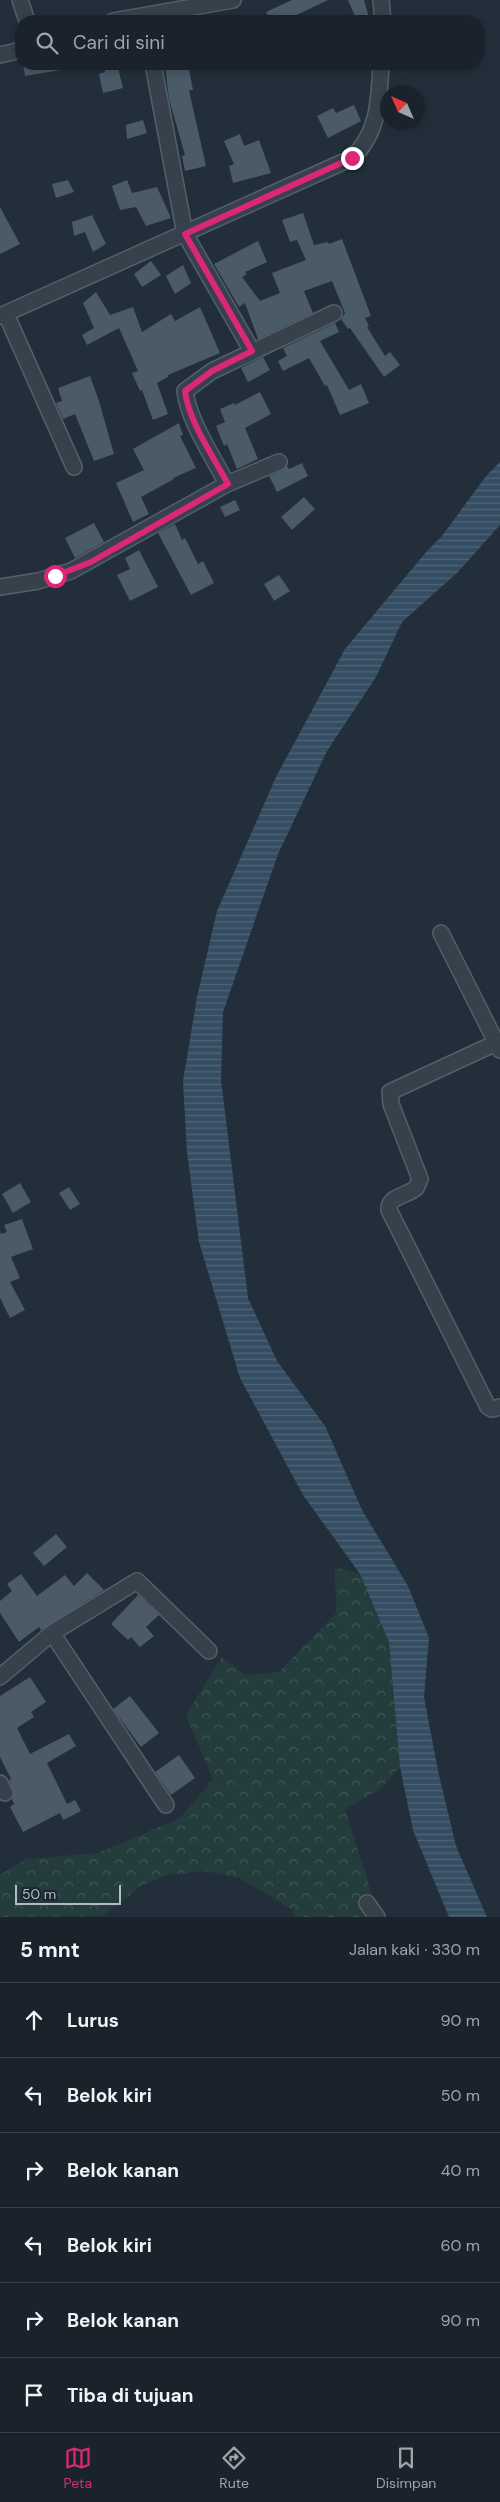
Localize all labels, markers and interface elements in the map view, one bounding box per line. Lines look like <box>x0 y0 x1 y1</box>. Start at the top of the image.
search box <box>15 15 485 70</box>
icon: search <box>33 29 61 57</box>
text: Cari di sini <box>73 30 165 55</box>
north arrow <box>380 85 425 130</box>
route end <box>341 147 364 170</box>
route start <box>44 565 67 588</box>
scale bar <box>15 1882 121 1905</box>
text: 50 m <box>22 1885 56 1903</box>
text: 5 mnt <box>20 1936 80 1964</box>
text: Jalan kaki · 330 m <box>349 1939 480 1960</box>
icon: ahead <box>20 2006 48 2034</box>
text: Lurus <box>67 2008 119 2033</box>
text: 90 m <box>440 2010 480 2031</box>
icon: left <box>20 2081 48 2109</box>
text: Belok kiri <box>67 2083 152 2108</box>
text: 50 m <box>441 2085 480 2106</box>
icon: right <box>20 2156 48 2184</box>
text: Belok kanan <box>67 2158 179 2183</box>
text: 40 m <box>441 2160 480 2181</box>
icon: left <box>20 2231 48 2259</box>
text: Belok kiri <box>67 2233 152 2258</box>
text: 60 m <box>440 2235 480 2256</box>
icon: right <box>20 2306 48 2334</box>
text: Belok kanan <box>67 2308 179 2333</box>
text: 90 m <box>440 2310 480 2331</box>
icon: arrive <box>20 2381 48 2409</box>
text: Tiba di tujuan <box>67 2383 193 2408</box>
tab: Peta <box>64 2444 92 2492</box>
tab: Rute <box>219 2444 249 2492</box>
tab: Disimpan <box>376 2444 436 2492</box>

